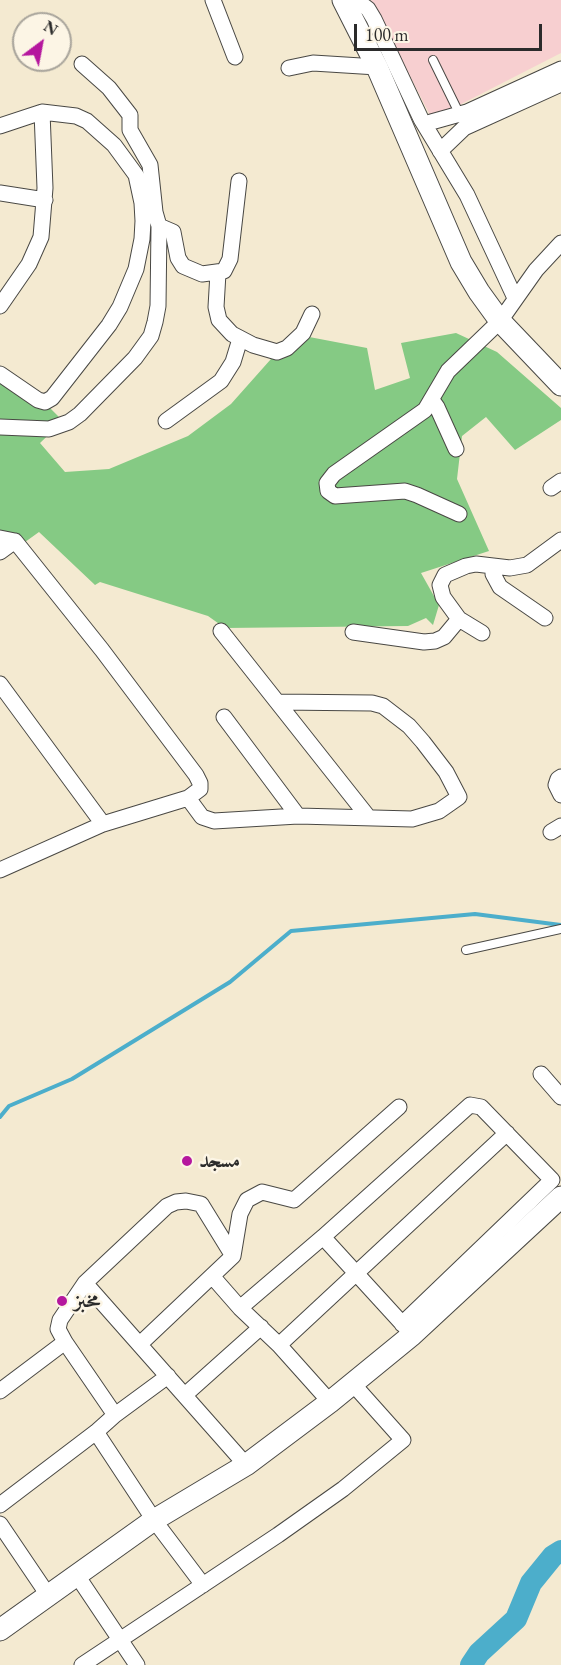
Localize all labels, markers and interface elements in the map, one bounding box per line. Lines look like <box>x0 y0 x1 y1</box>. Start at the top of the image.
north arrow <box>12 12 72 72</box>
scale bar <box>357 12 544 50</box>
text: N <box>40 16 62 40</box>
text: 100 m <box>365 23 409 46</box>
place label: مسجد <box>199 1148 240 1174</box>
marker: مسجد <box>180 1154 194 1168</box>
place label: مخبز <box>74 1288 100 1314</box>
marker: مخبز <box>55 1294 69 1308</box>

